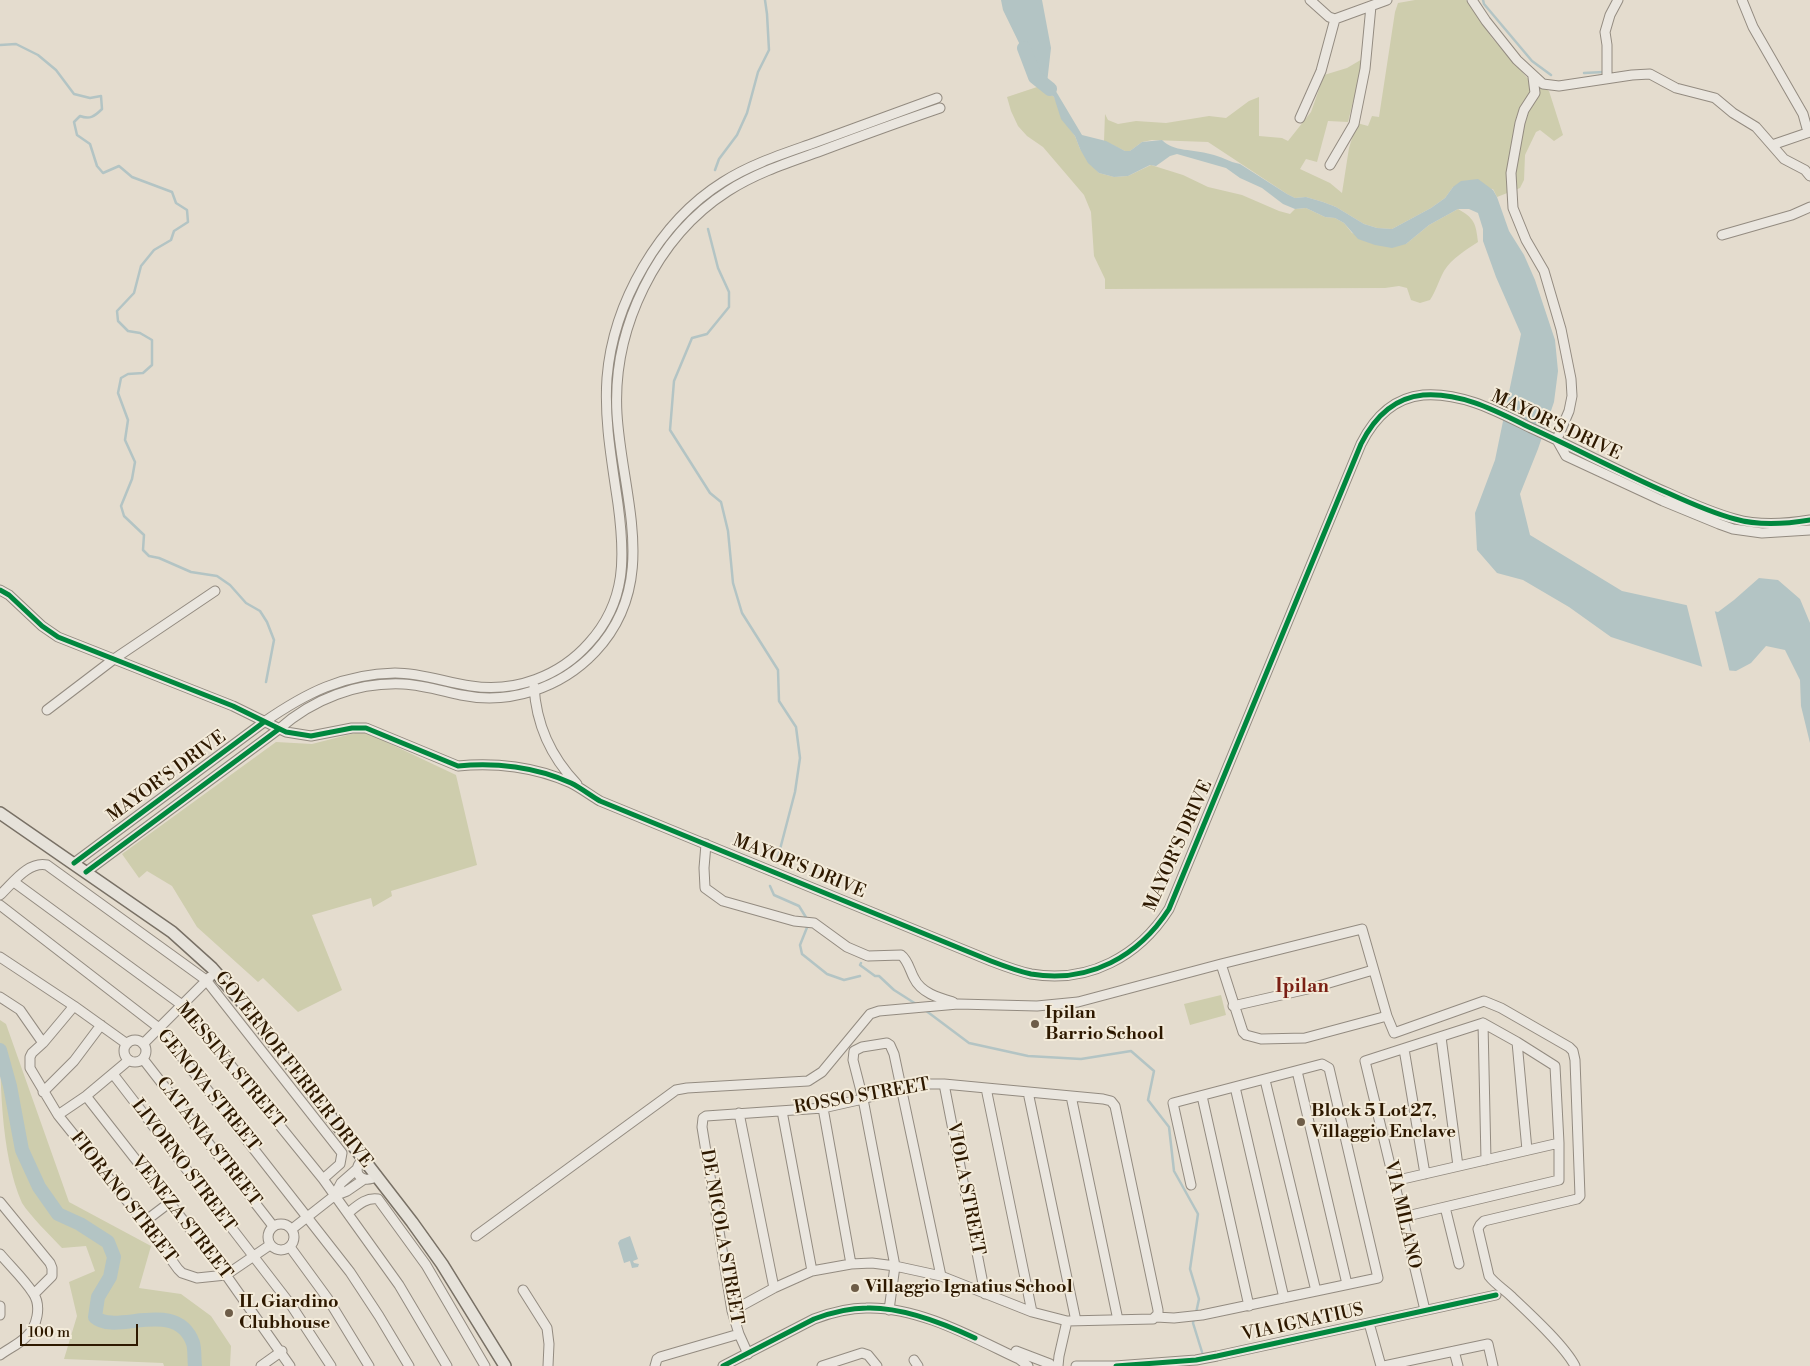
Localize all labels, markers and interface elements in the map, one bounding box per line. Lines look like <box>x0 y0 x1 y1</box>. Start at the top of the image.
street label: MAYOR'S DRIVE <box>1487 386 1625 466</box>
street label: MAYOR'S DRIVE <box>103 727 231 827</box>
street label: MAYOR'S DRIVE <box>1140 777 1218 915</box>
street label: MAYOR'S DRIVE <box>729 830 869 904</box>
street label: GOVERNOR FERRER DRIVE <box>210 967 376 1173</box>
district label: Ipilan <box>1275 976 1329 998</box>
street label: MESSINA STREET <box>171 999 289 1133</box>
place label: Ipilan Barrio School <box>1045 1003 1164 1046</box>
marker: Ipilan Barrio School <box>1029 1018 1041 1030</box>
street label: GENOVA STREET <box>152 1025 264 1157</box>
street label: CATANIA STREET <box>151 1073 265 1211</box>
street label: ROSSO STREET <box>792 1074 932 1120</box>
street label: LIVORNO STREET <box>126 1095 240 1237</box>
place label: Block 5 Lot 27, Villaggio Enclave <box>1311 1101 1456 1144</box>
marker: Block 5 Lot 27, Villaggio Enclave <box>1295 1116 1307 1128</box>
street label: VIOLA STREET <box>942 1121 988 1257</box>
street label: FIORANO STREET <box>65 1128 181 1268</box>
street label: DE NICOLA STREET <box>695 1148 747 1326</box>
street label: VENEZA STREET <box>126 1152 236 1284</box>
street label: VIA MILANO <box>1379 1159 1425 1271</box>
place label: Villaggio Ignatius School <box>865 1277 1073 1299</box>
marker: Villaggio Ignatius School <box>849 1282 861 1294</box>
place label: IL Giardino Clubhouse <box>239 1292 339 1335</box>
street label: VIA IGNATIUS <box>1240 1300 1366 1346</box>
marker: IL Giardino Clubhouse <box>223 1307 235 1319</box>
scale bar <box>22 1314 140 1346</box>
text: 100 m <box>28 1323 70 1342</box>

